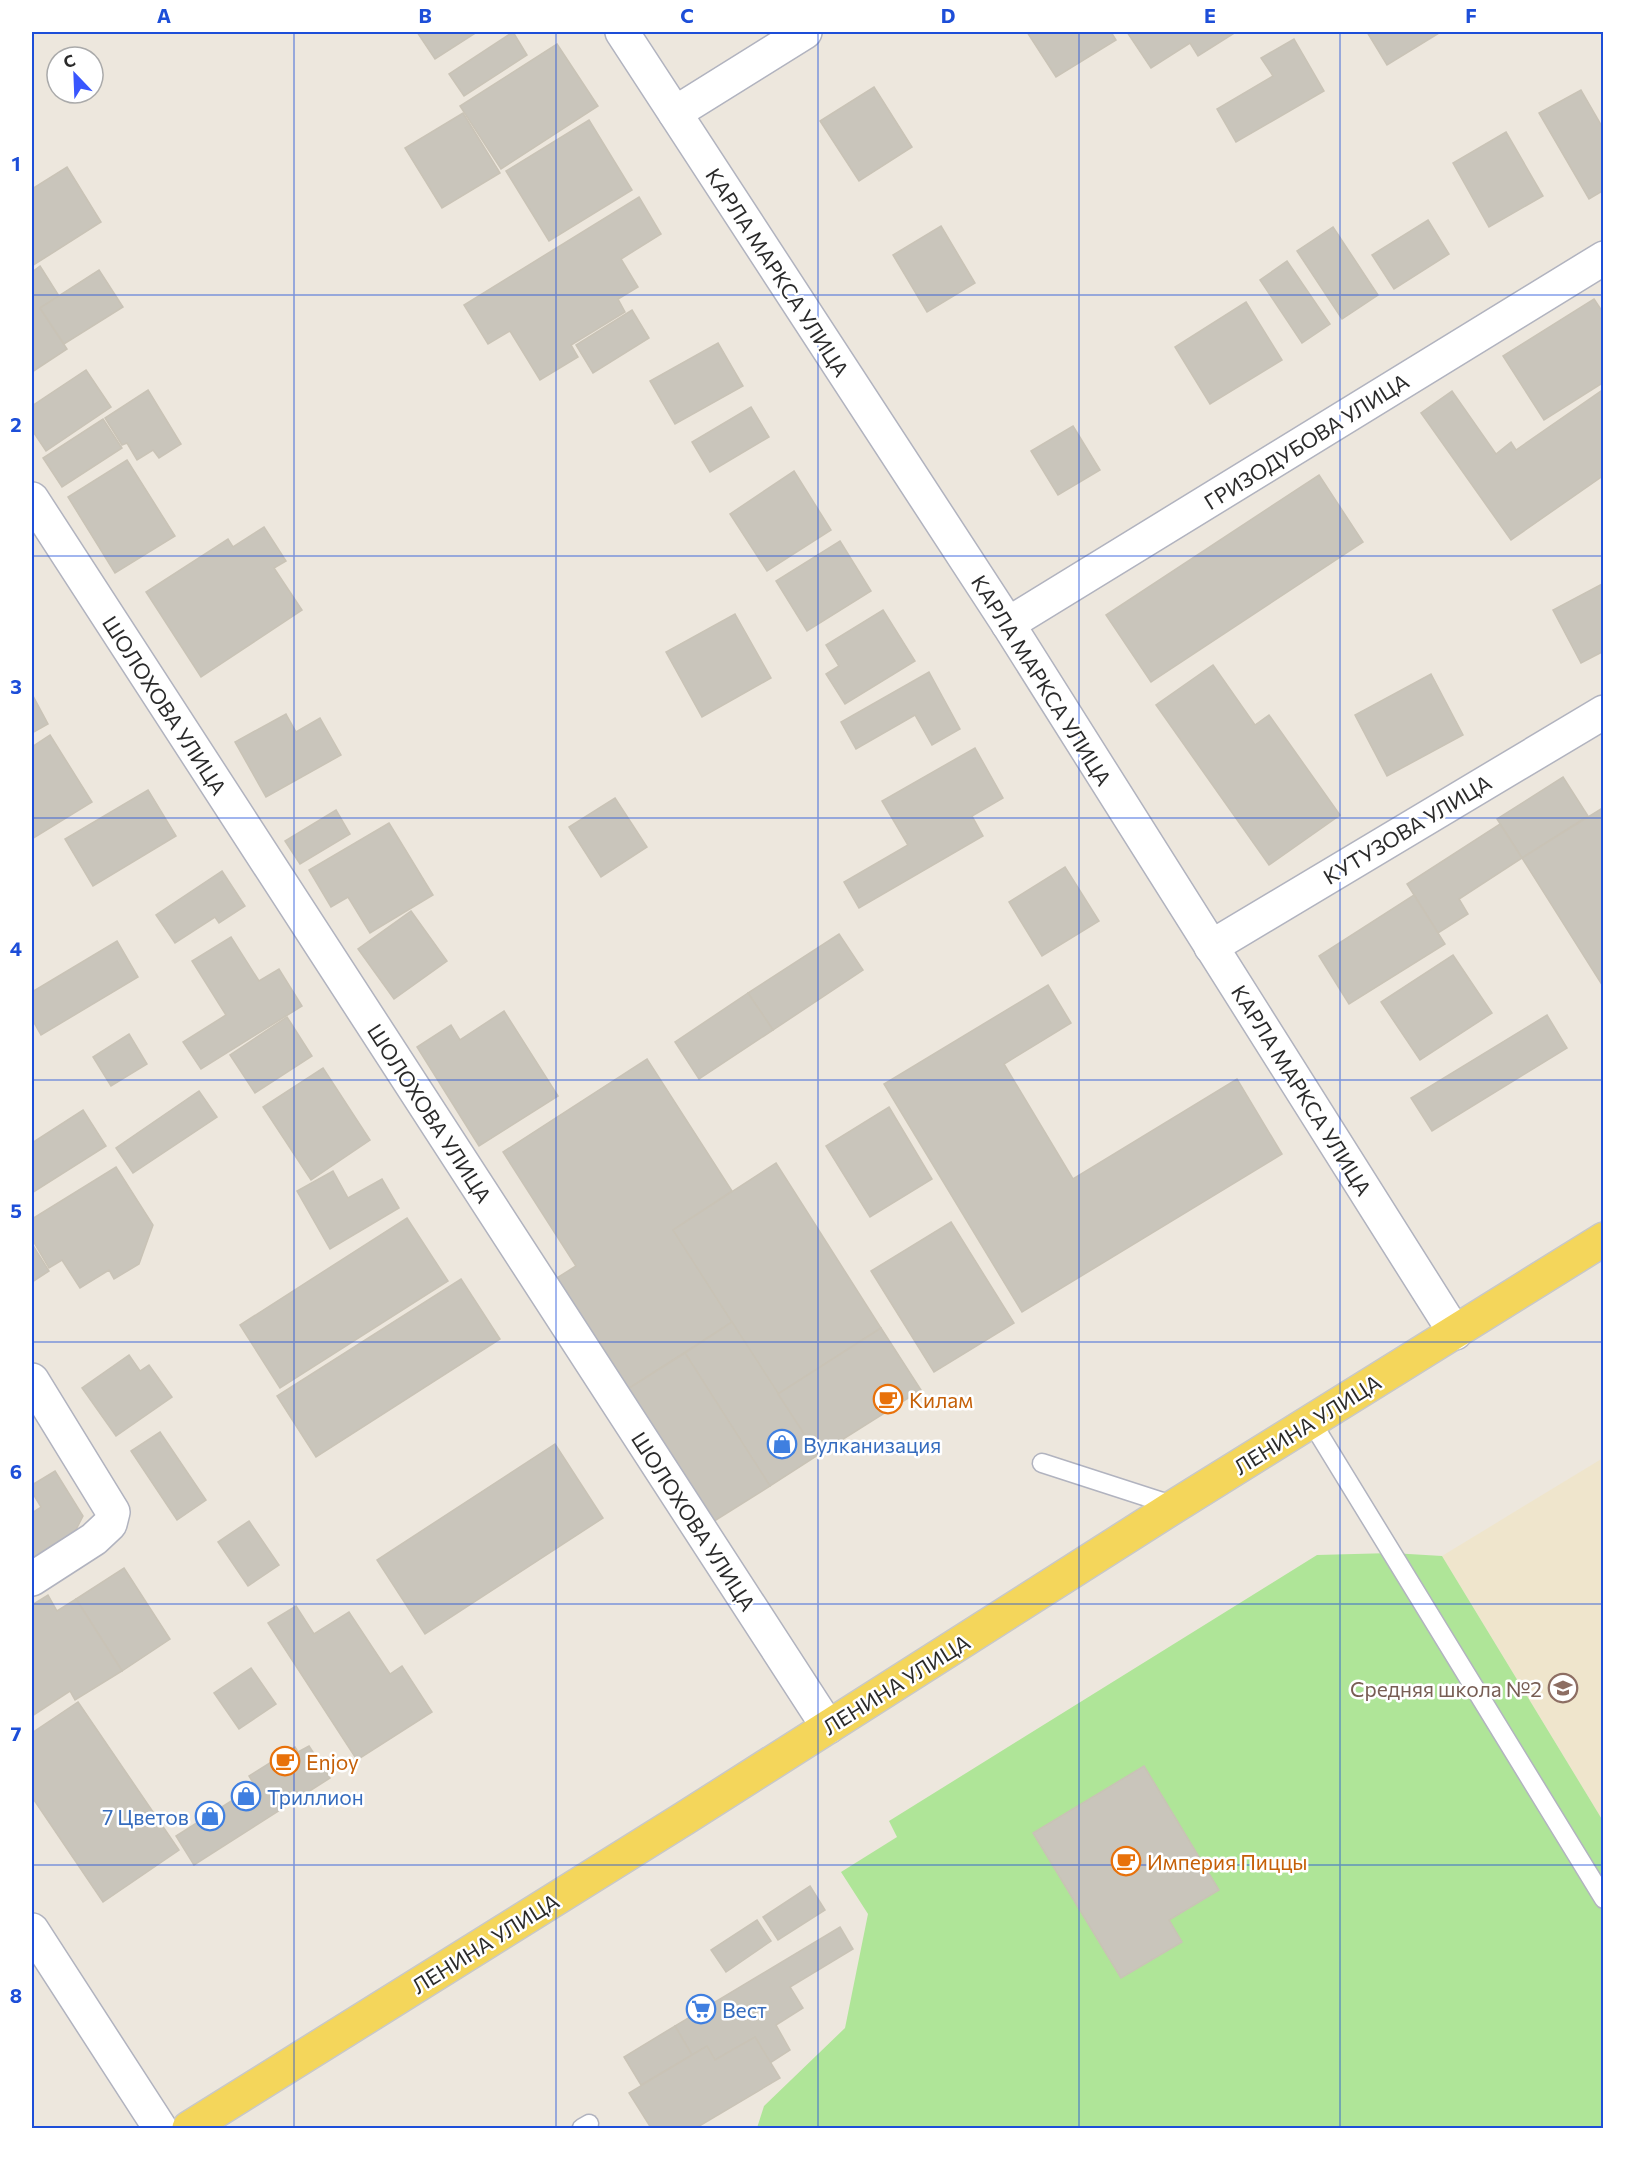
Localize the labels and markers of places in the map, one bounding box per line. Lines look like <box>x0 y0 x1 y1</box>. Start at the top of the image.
cafe icon: Килам <box>872 1383 904 1415</box>
place label: Килам <box>909 1387 973 1412</box>
shop icon: Вулканизация <box>766 1428 798 1460</box>
place label: Вулканизация <box>803 1432 941 1457</box>
school or university icon: Средняя школа №2 <box>1547 1672 1579 1704</box>
place label: Средняя школа №2 <box>1350 1676 1542 1701</box>
cafe icon: Enjoy <box>269 1745 301 1777</box>
place label: Enjoy <box>306 1749 359 1774</box>
shop icon: Триллион <box>230 1780 262 1812</box>
place label: Триллион <box>267 1784 364 1809</box>
shop icon: 7 Цветов <box>194 1800 226 1832</box>
place label: 7 Цветов <box>102 1804 189 1829</box>
cafe icon: Империя Пиццы <box>1110 1845 1142 1877</box>
place label: Империя Пиццы <box>1147 1849 1308 1874</box>
supermarket icon: Вест <box>685 1993 717 2025</box>
place label: Вест <box>722 1997 767 2022</box>

